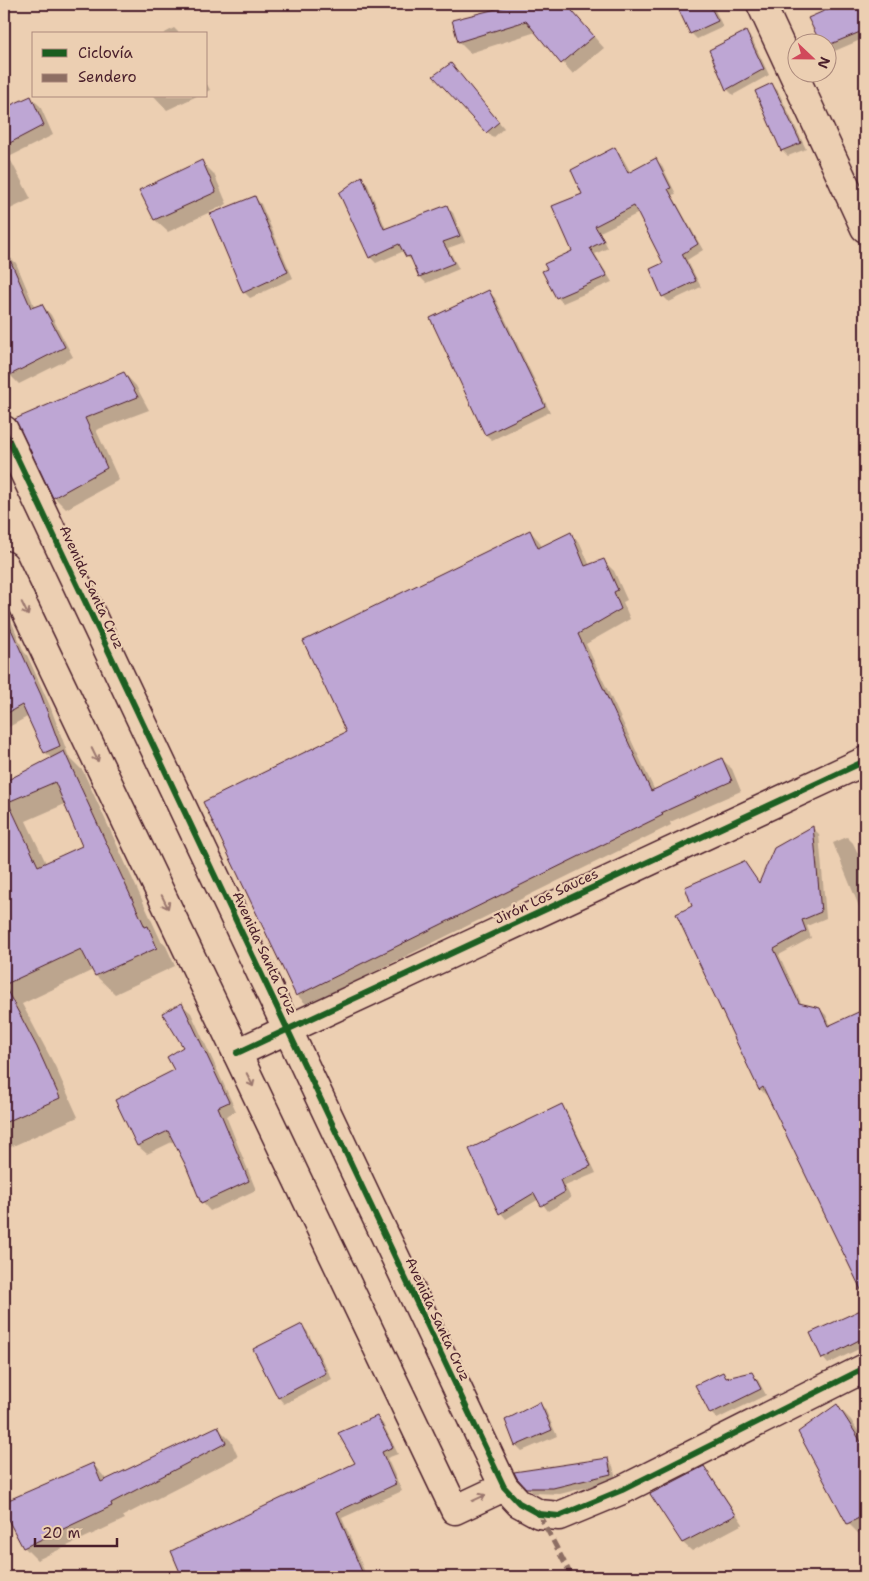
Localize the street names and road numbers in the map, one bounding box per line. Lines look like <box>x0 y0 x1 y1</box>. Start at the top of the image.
street label: Avenida Santa Cruz <box>56 522 128 652</box>
street label: Jirón Los Sauces <box>491 864 601 928</box>
street label: Avenida Santa Cruz <box>229 888 301 1018</box>
street label: Avenida Santa Cruz <box>402 1254 474 1384</box>

